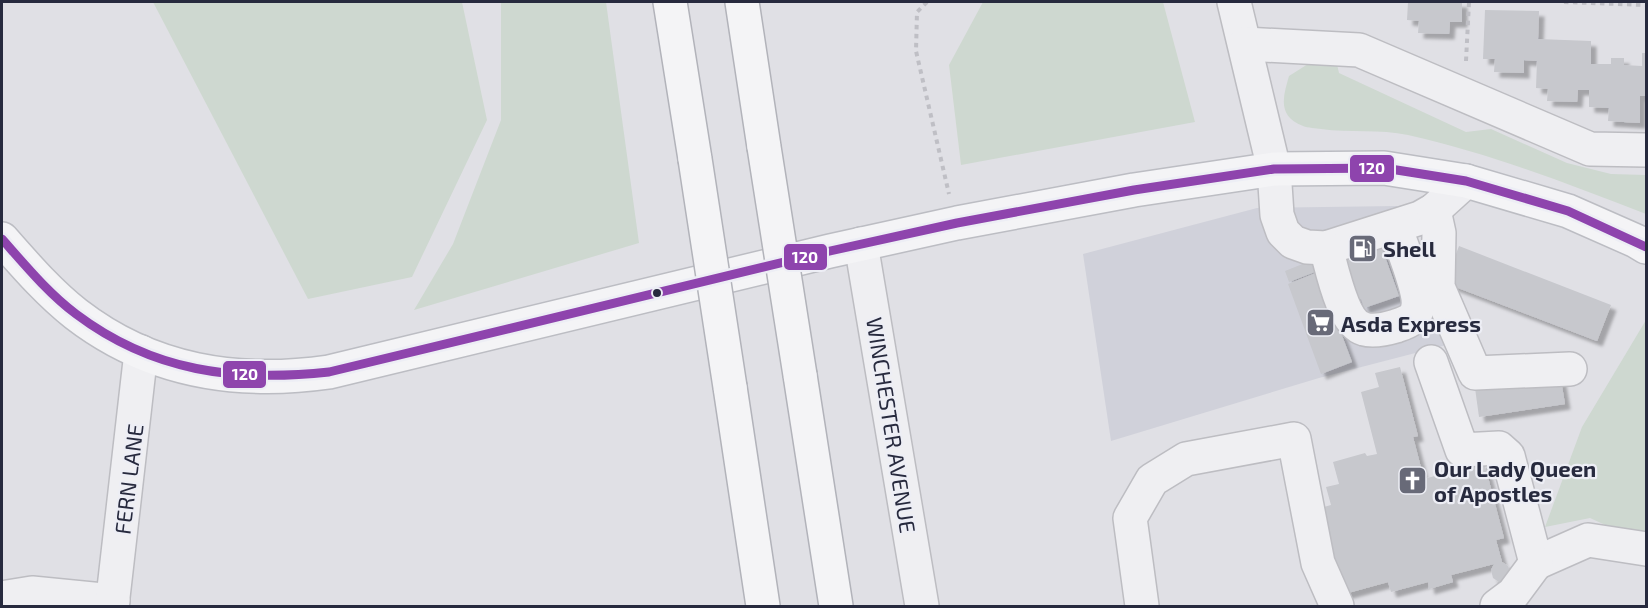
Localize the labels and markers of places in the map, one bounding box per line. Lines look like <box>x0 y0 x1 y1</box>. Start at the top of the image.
fuel station icon: Shell <box>1346 232 1378 264</box>
place label: Shell <box>1383 235 1437 261</box>
unlabelled marker <box>651 287 663 299</box>
supermarket icon: Asda Express <box>1304 307 1336 339</box>
place label: Asda Express <box>1341 310 1481 336</box>
place label: Our Lady Queen of Apostles <box>1434 455 1596 506</box>
church icon: Our Lady Queen of Apostles <box>1397 465 1429 497</box>

